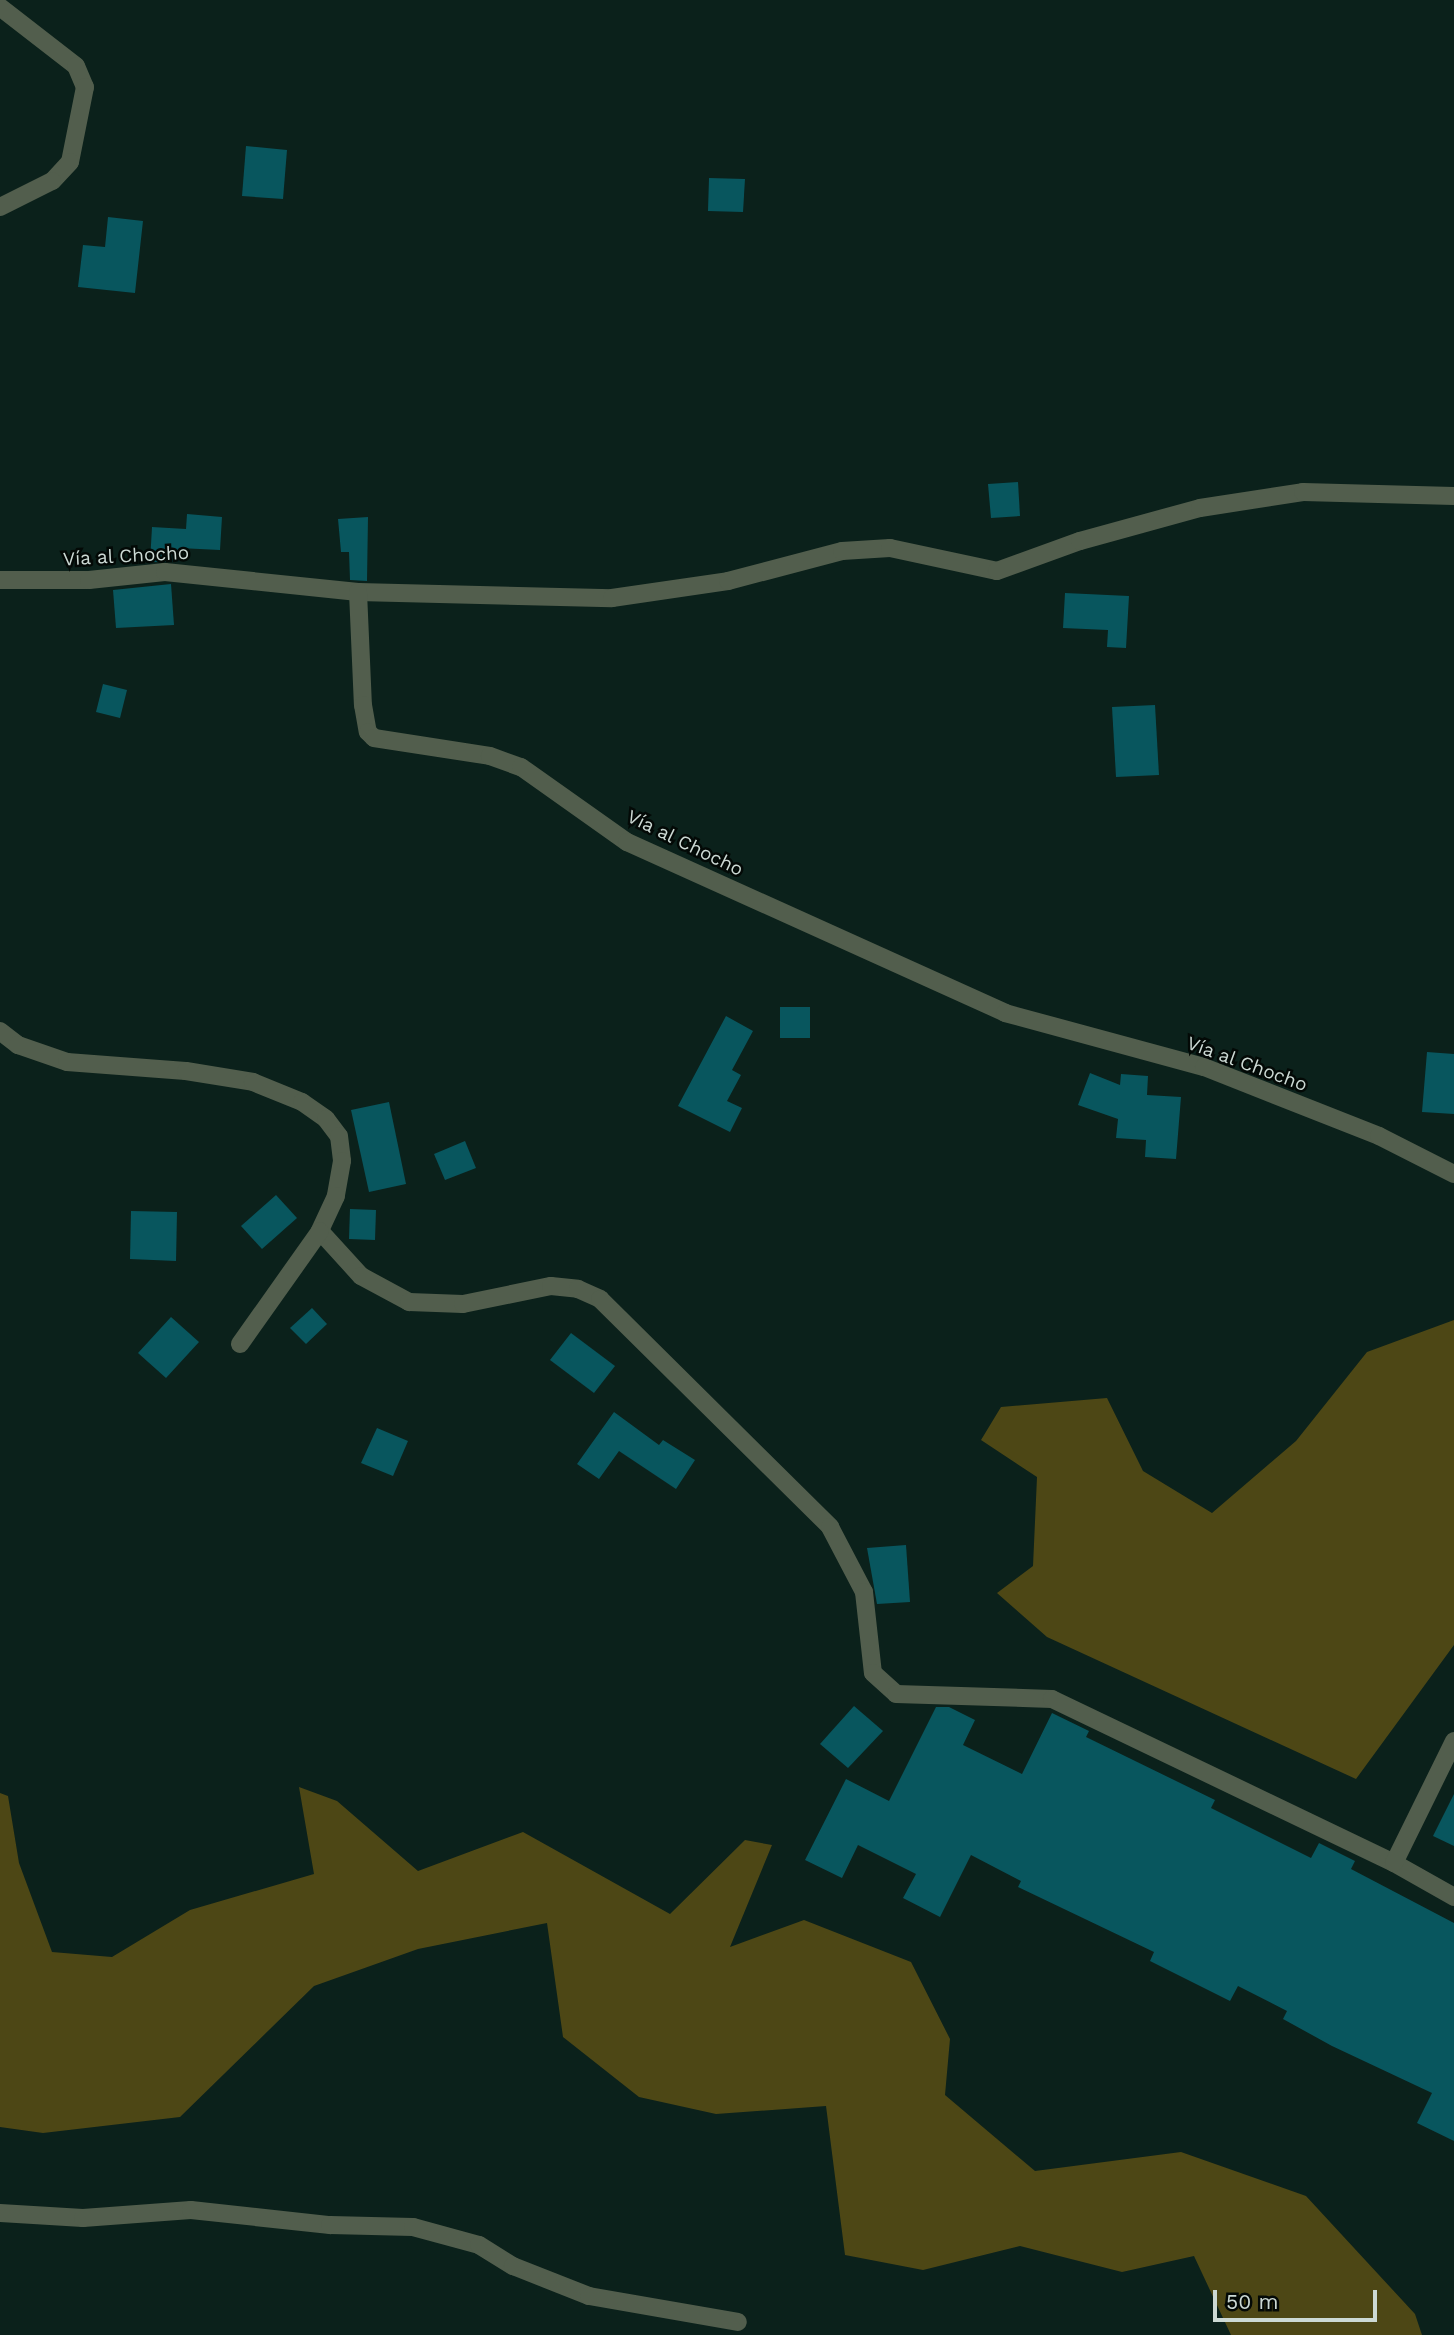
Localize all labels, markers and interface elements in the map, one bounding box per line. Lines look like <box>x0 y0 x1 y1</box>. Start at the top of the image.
street label: Vía al Chocho <box>62 541 190 571</box>
street label: Vía al Chocho <box>623 805 747 881</box>
street label: Vía al Chocho <box>1183 1031 1311 1097</box>
scale bar <box>1216 2276 1380 2320</box>
text: 50 m <box>1226 2289 1278 2314</box>

